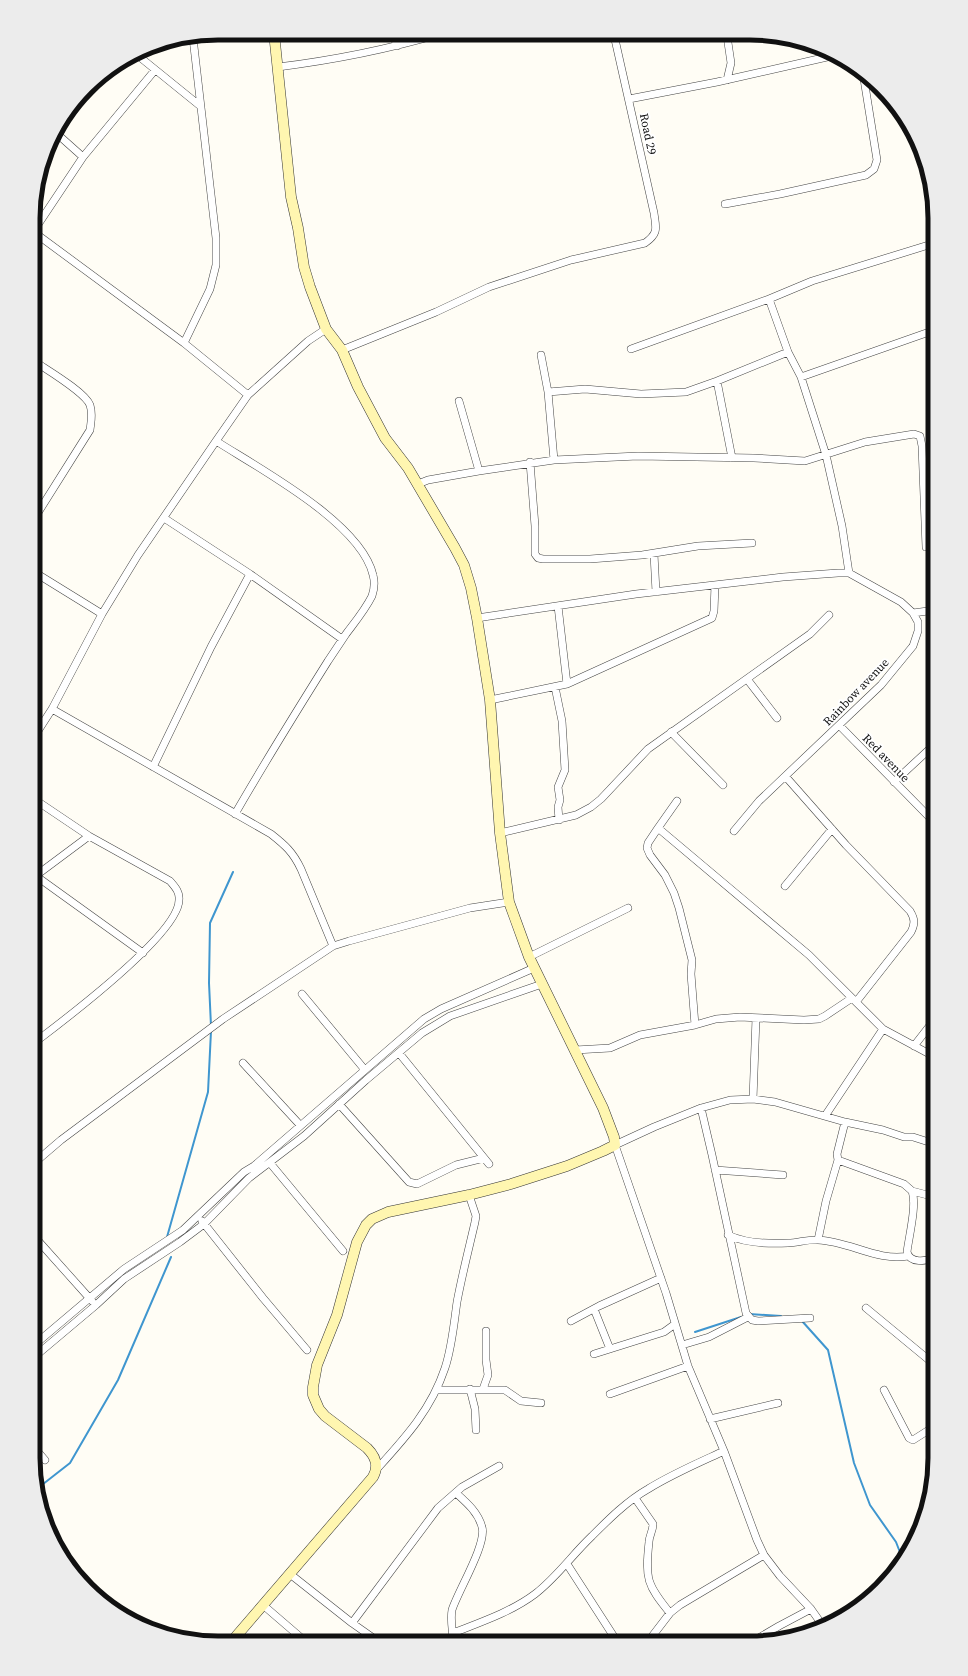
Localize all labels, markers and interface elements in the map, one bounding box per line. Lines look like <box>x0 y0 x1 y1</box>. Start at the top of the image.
street label: Road 29 <box>636 112 660 156</box>
street label: Rainbow avenue <box>820 655 892 729</box>
street label: Red avenue <box>859 730 913 786</box>

